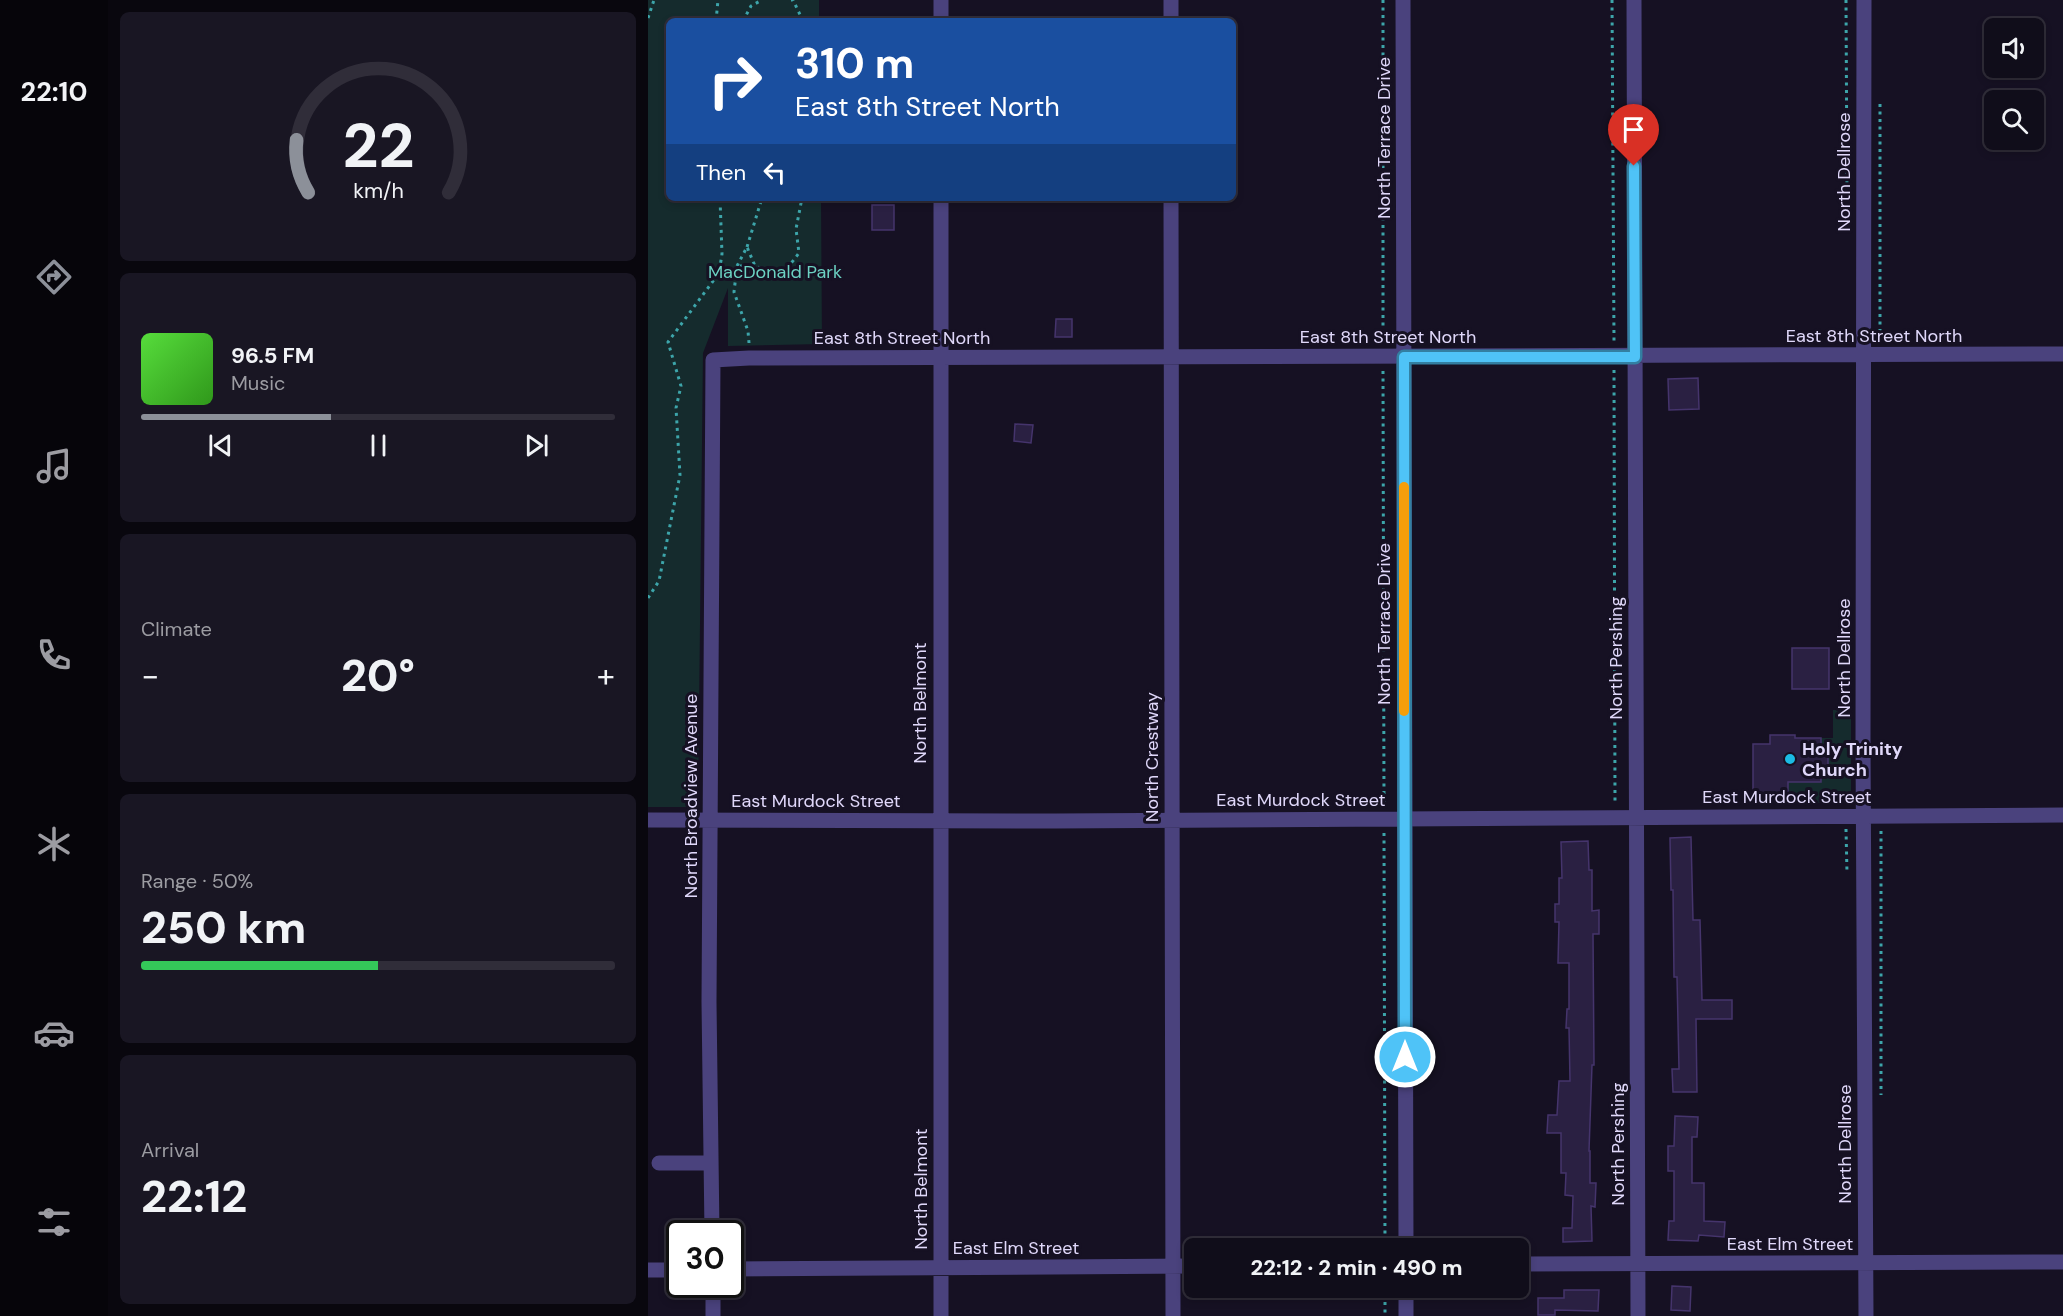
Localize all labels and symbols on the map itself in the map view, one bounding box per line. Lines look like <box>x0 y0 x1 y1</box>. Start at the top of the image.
street label: North Terrace Drive <box>1372 57 1396 219</box>
pin <box>1608 104 1659 166</box>
street label: North Dellrose <box>1832 113 1856 231</box>
park label: MacDonald Park <box>708 260 842 284</box>
street label: East 8th Street North <box>1786 324 1962 348</box>
street label: East 8th Street North <box>1300 325 1476 349</box>
street label: East 8th Street North <box>814 326 990 350</box>
street label: North Terrace Drive <box>1372 543 1396 705</box>
street label: North Pershing <box>1604 597 1628 719</box>
street label: North Dellrose <box>1832 599 1856 717</box>
street label: North Belmont <box>908 642 932 764</box>
street label: North Crestway <box>1140 692 1164 822</box>
street label: North Broadview Avenue <box>679 694 703 898</box>
place label: Holy Trinity Church <box>1802 737 1903 782</box>
marker: Holy Trinity Church <box>1783 752 1797 766</box>
street label: East Murdock Street <box>1702 785 1872 809</box>
street label: East Murdock Street <box>1216 788 1386 812</box>
street label: East Murdock Street <box>731 789 901 813</box>
position arrow <box>1373 1025 1437 1089</box>
street label: North Pershing <box>1606 1083 1630 1205</box>
street label: North Dellrose <box>1833 1085 1857 1203</box>
street label: North Belmont <box>909 1128 933 1250</box>
speed limit sign: 30 <box>666 1220 744 1298</box>
street label: East Elm Street <box>1727 1232 1853 1256</box>
street label: East Elm Street <box>953 1236 1079 1260</box>

